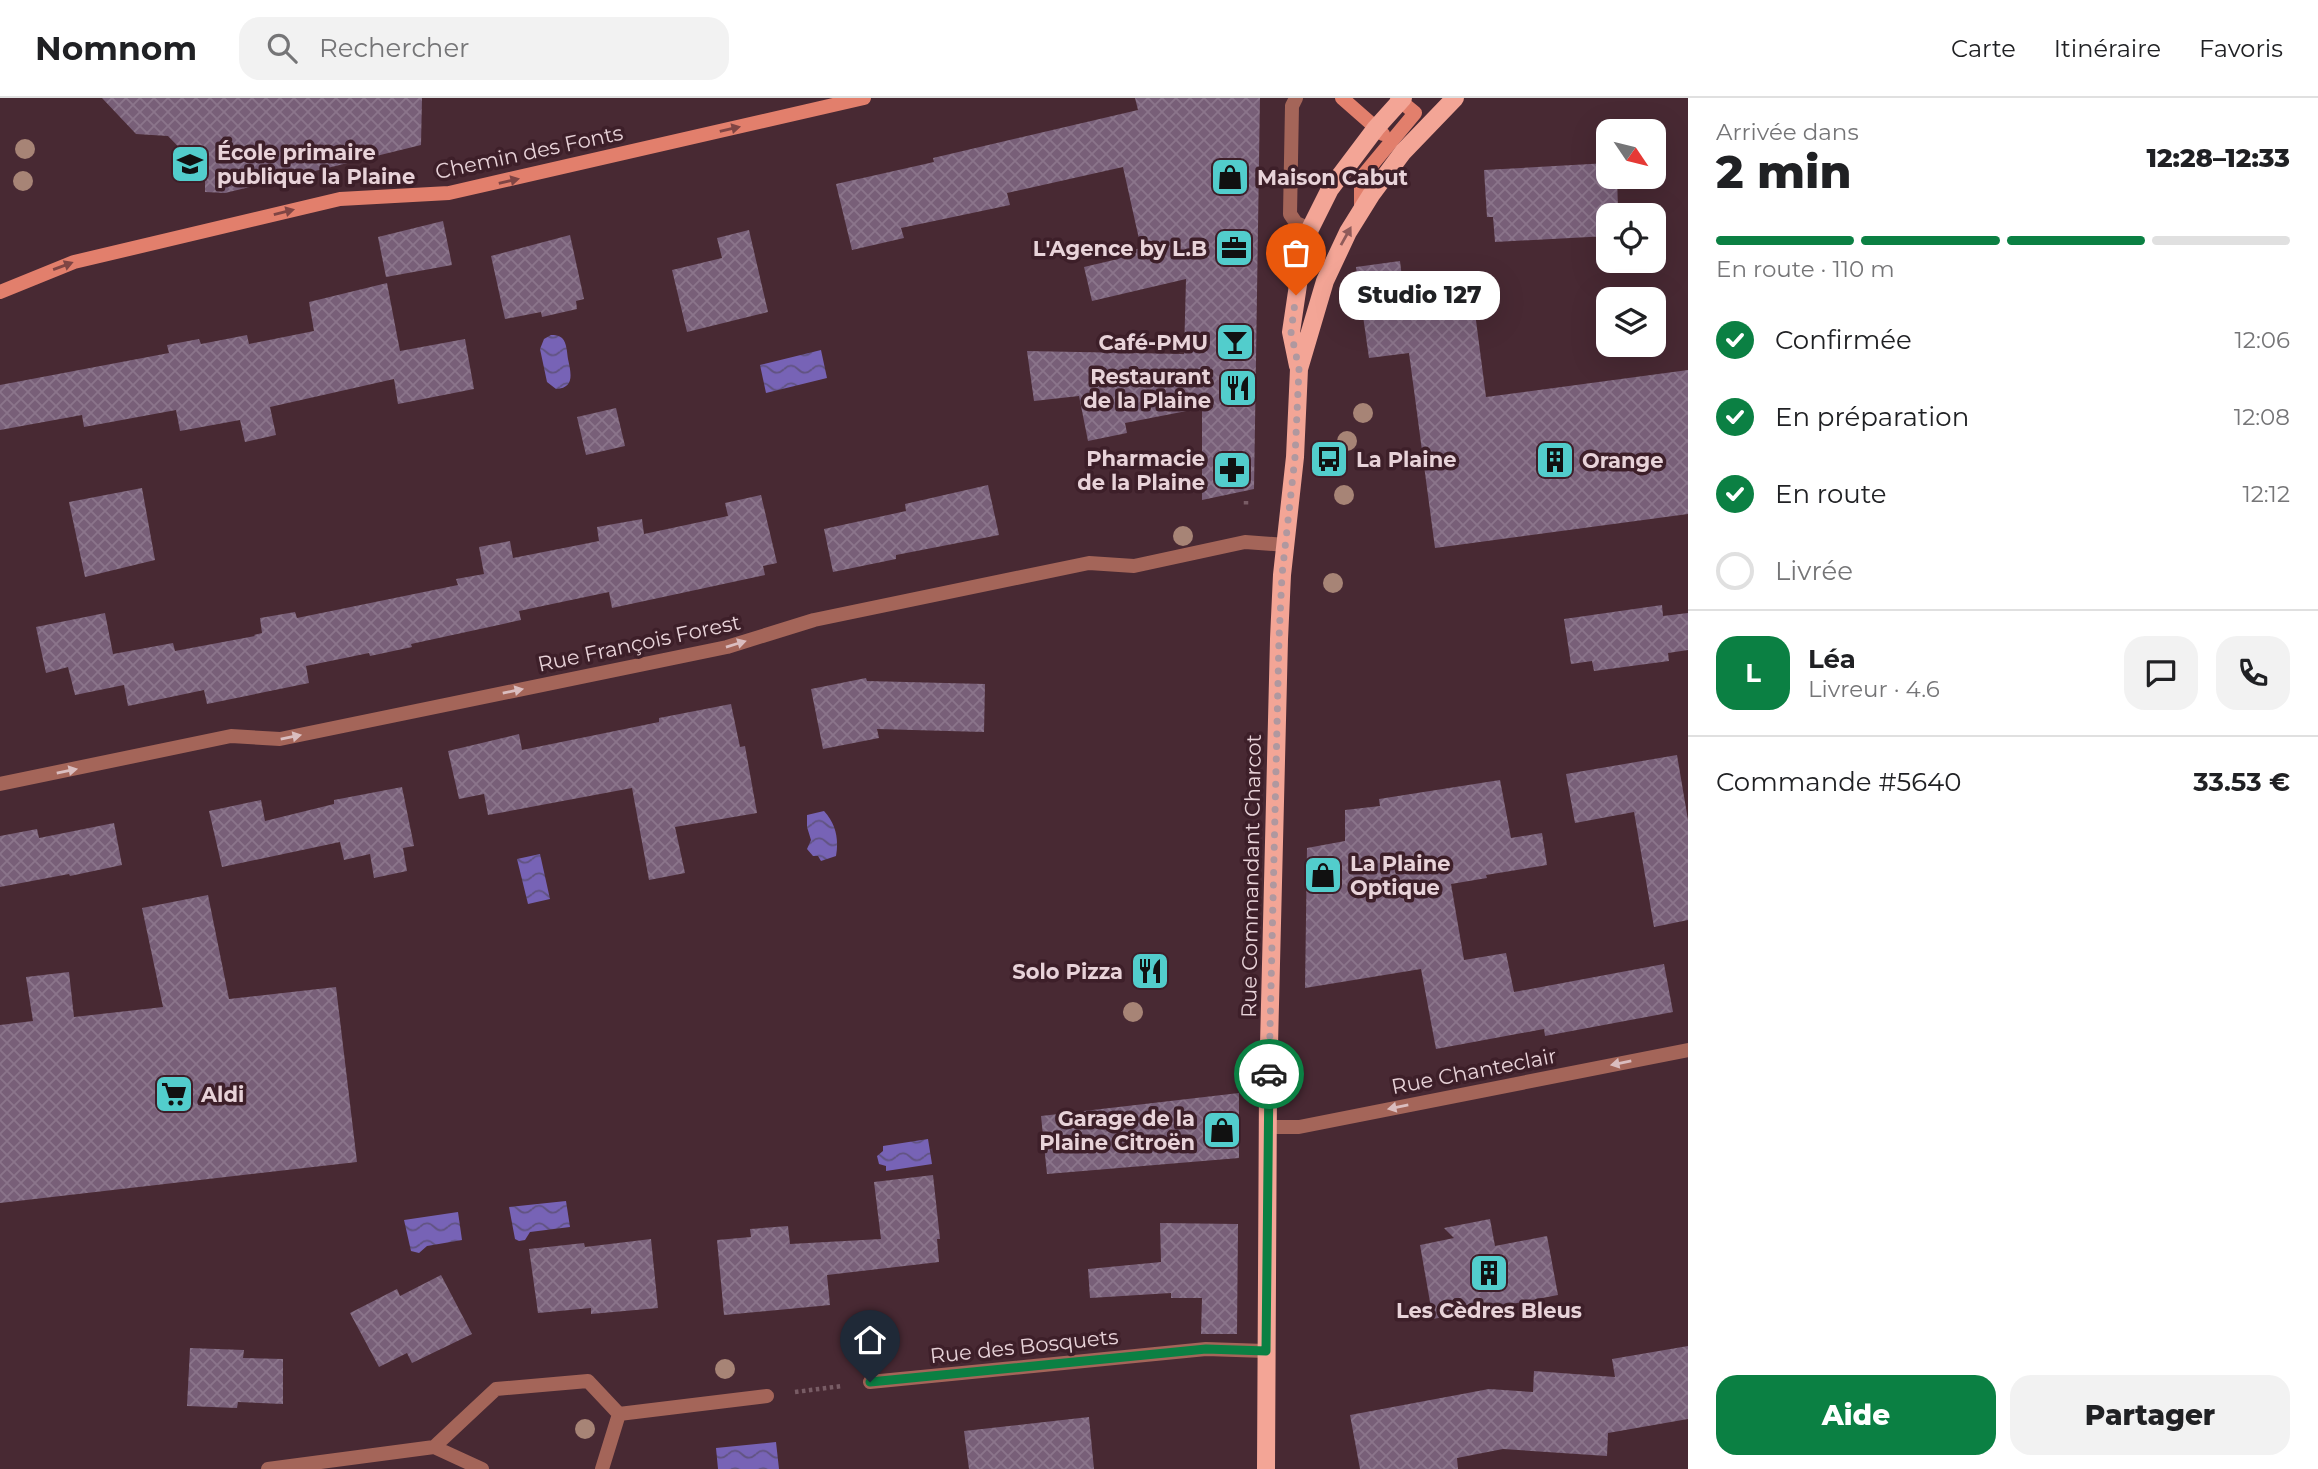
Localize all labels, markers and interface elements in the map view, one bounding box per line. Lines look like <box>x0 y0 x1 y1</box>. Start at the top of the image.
search box <box>239 17 729 80</box>
text: Nomnom <box>35 28 197 68</box>
icon: search <box>263 29 301 67</box>
text: Rechercher <box>319 32 470 64</box>
text: Carte <box>1951 34 2016 63</box>
text: Itinéraire <box>2054 34 2161 63</box>
text: Favoris <box>2199 34 2283 63</box>
text: Arrivée dans <box>1716 118 1859 146</box>
north arrow <box>1596 119 1666 189</box>
map controls <box>1596 119 1666 357</box>
street label: Chemin des Fonts <box>433 120 625 184</box>
one-way arrow <box>719 123 741 134</box>
place label: École primaire publique la Plaine <box>217 140 415 189</box>
text: 12:28–12:33 <box>2146 142 2290 174</box>
school or university icon: École primaire publique la Plaine <box>169 143 211 185</box>
text: 2 min <box>1716 143 1851 200</box>
shop icon: Maison Cabut <box>1209 156 1251 198</box>
place label: Maison Cabut <box>1257 165 1408 190</box>
one-way arrow <box>498 175 520 186</box>
button: locate <box>1596 203 1666 273</box>
one-way arrow <box>273 207 295 218</box>
pin <box>1266 223 1326 295</box>
one-way arrow <box>1340 226 1352 246</box>
office icon: L'Agence by L.B <box>1213 227 1255 269</box>
icon: bag <box>1277 234 1315 272</box>
place label: L'Agence by L.B <box>1033 236 1207 261</box>
text: En route · 110 m <box>1716 255 1895 283</box>
one-way arrow <box>53 261 74 272</box>
callout: Studio 127 <box>1338 270 1499 320</box>
text: Studio 127 <box>1358 281 1481 309</box>
button: layers <box>1596 287 1666 357</box>
bar icon: Café-PMU <box>1214 321 1256 363</box>
icon: check <box>1716 321 1754 359</box>
text: Confirmée <box>1775 324 1912 356</box>
text: 12:06 <box>2235 326 2290 354</box>
place label: Café-PMU <box>1099 330 1208 355</box>
place label: Restaurant de la Plaine <box>1083 364 1211 413</box>
restaurant icon: Restaurant de la Plaine <box>1217 367 1259 409</box>
icon: check <box>1716 398 1754 436</box>
text: En préparation <box>1775 401 1969 433</box>
text: 12:08 <box>2234 403 2290 431</box>
bus stop icon: La Plaine <box>1308 438 1350 480</box>
building icon: Orange <box>1534 439 1576 481</box>
place label: Pharmacie de la Plaine <box>1077 446 1205 495</box>
place label: La Plaine <box>1356 447 1456 472</box>
place label: Orange <box>1582 448 1663 473</box>
pharmacy icon: Pharmacie de la Plaine <box>1211 449 1253 491</box>
icon: check <box>1716 475 1754 513</box>
text: En route <box>1775 478 1886 510</box>
text: 12:12 <box>2242 480 2290 508</box>
text: Livrée <box>1775 555 1853 587</box>
street label: Rue François Forest <box>535 609 743 677</box>
button: chat <box>2124 636 2198 710</box>
button: phone <box>2216 636 2290 710</box>
one-way arrow <box>726 639 747 649</box>
text: Léa <box>1808 643 1856 675</box>
text: L <box>1745 657 1761 689</box>
text: Livreur · 4.6 <box>1808 675 1940 703</box>
one-way arrow <box>502 686 524 697</box>
one-way arrow <box>280 731 302 742</box>
street label: Rue Commandant Charcot <box>1236 734 1266 1018</box>
one-way arrow <box>56 765 78 776</box>
text: Commande #5640 <box>1716 766 1961 798</box>
text: 33.53 € <box>2193 766 2290 798</box>
place label: La Plaine Optique <box>1350 851 1450 900</box>
shop icon: La Plaine Optique <box>1302 854 1344 896</box>
restaurant icon: Solo Pizza <box>1129 950 1171 992</box>
place label: Solo Pizza <box>1012 959 1123 984</box>
courier <box>1234 1039 1304 1109</box>
street label: Rue Chanteclair <box>1389 1043 1559 1099</box>
icon: car <box>1250 1055 1288 1093</box>
one-way arrow <box>1610 1058 1632 1069</box>
supermarket icon: Aldi <box>153 1073 195 1115</box>
place label: Aldi <box>200 1082 244 1107</box>
one-way arrow <box>1387 1102 1409 1113</box>
place label: Garage de la Plaine Citroën <box>1039 1106 1195 1155</box>
shop icon: Garage de la Plaine Citroën <box>1201 1109 1243 1151</box>
building icon: Les Cèdres Bleus <box>1468 1252 1510 1294</box>
place label: Les Cèdres Bleus <box>1396 1298 1582 1323</box>
pin <box>840 1310 900 1382</box>
icon: home <box>851 1321 889 1359</box>
street label: Rue des Bosquets <box>929 1324 1119 1368</box>
button: Aide <box>1716 1375 1996 1455</box>
button: Partager <box>2010 1375 2290 1455</box>

